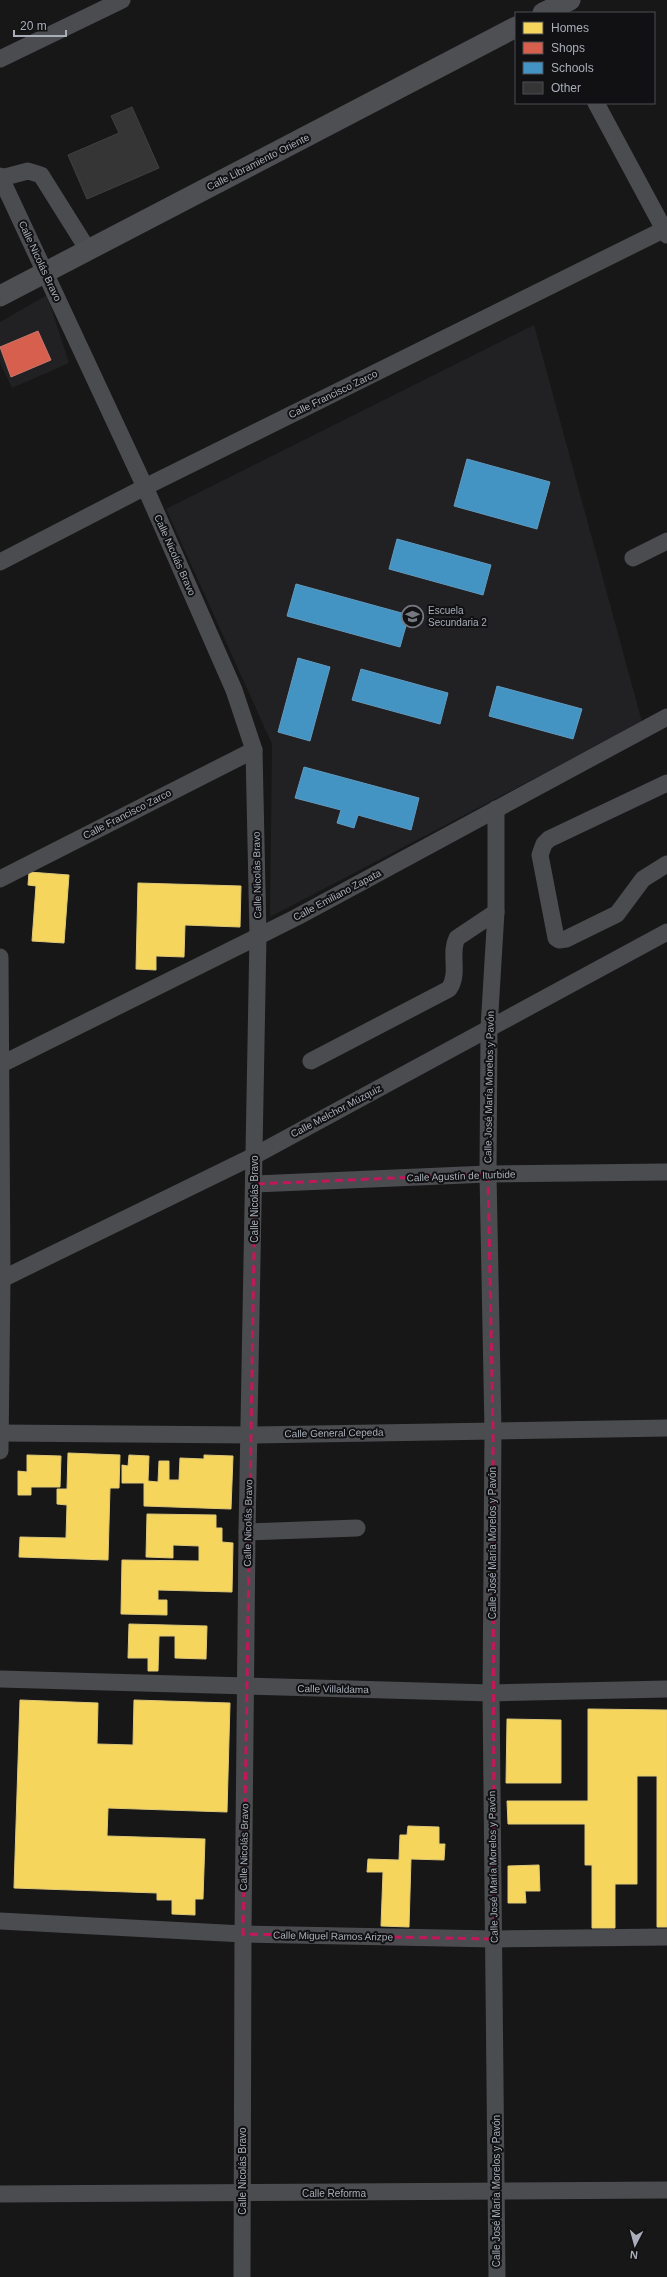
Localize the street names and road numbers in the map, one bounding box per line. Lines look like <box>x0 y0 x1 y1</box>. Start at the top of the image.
street label: Calle Libramiento Oriente <box>205 131 311 193</box>
street label: Calle Nicolás Bravo <box>17 219 64 303</box>
street label: Calle Francisco Zarco <box>287 368 380 420</box>
street label: Calle Nicolás Bravo <box>152 513 198 597</box>
street label: Calle Francisco Zarco <box>81 787 173 841</box>
street label: Calle Nicolás Bravo <box>251 831 263 919</box>
street label: Calle Emiliano Zapata <box>291 867 383 923</box>
street label: Calle José María Morelos y Pavón <box>482 1011 496 1163</box>
street label: Calle Melchor Múzquiz <box>289 1082 383 1140</box>
street label: Calle Nicolás Bravo <box>249 1155 260 1243</box>
street label: Calle Agustín de Iturbide <box>406 1169 516 1183</box>
street label: Calle General Cepeda <box>284 1427 384 1439</box>
street label: Calle José María Morelos y Pavón <box>487 1467 498 1619</box>
street label: Calle Nicolás Bravo <box>242 1479 254 1567</box>
street label: Calle Villaldama <box>297 1683 369 1695</box>
street label: Calle José María Morelos y Pavón <box>486 1791 500 1943</box>
street label: Calle Nicolás Bravo <box>238 1803 250 1891</box>
street label: Calle Miguel Ramos Arizpe <box>273 1929 394 1943</box>
street label: Calle José María Morelos y Pavón <box>491 2115 502 2267</box>
street label: Calle Nicolás Bravo <box>237 2127 248 2215</box>
street label: Calle Reforma <box>302 2188 366 2199</box>

